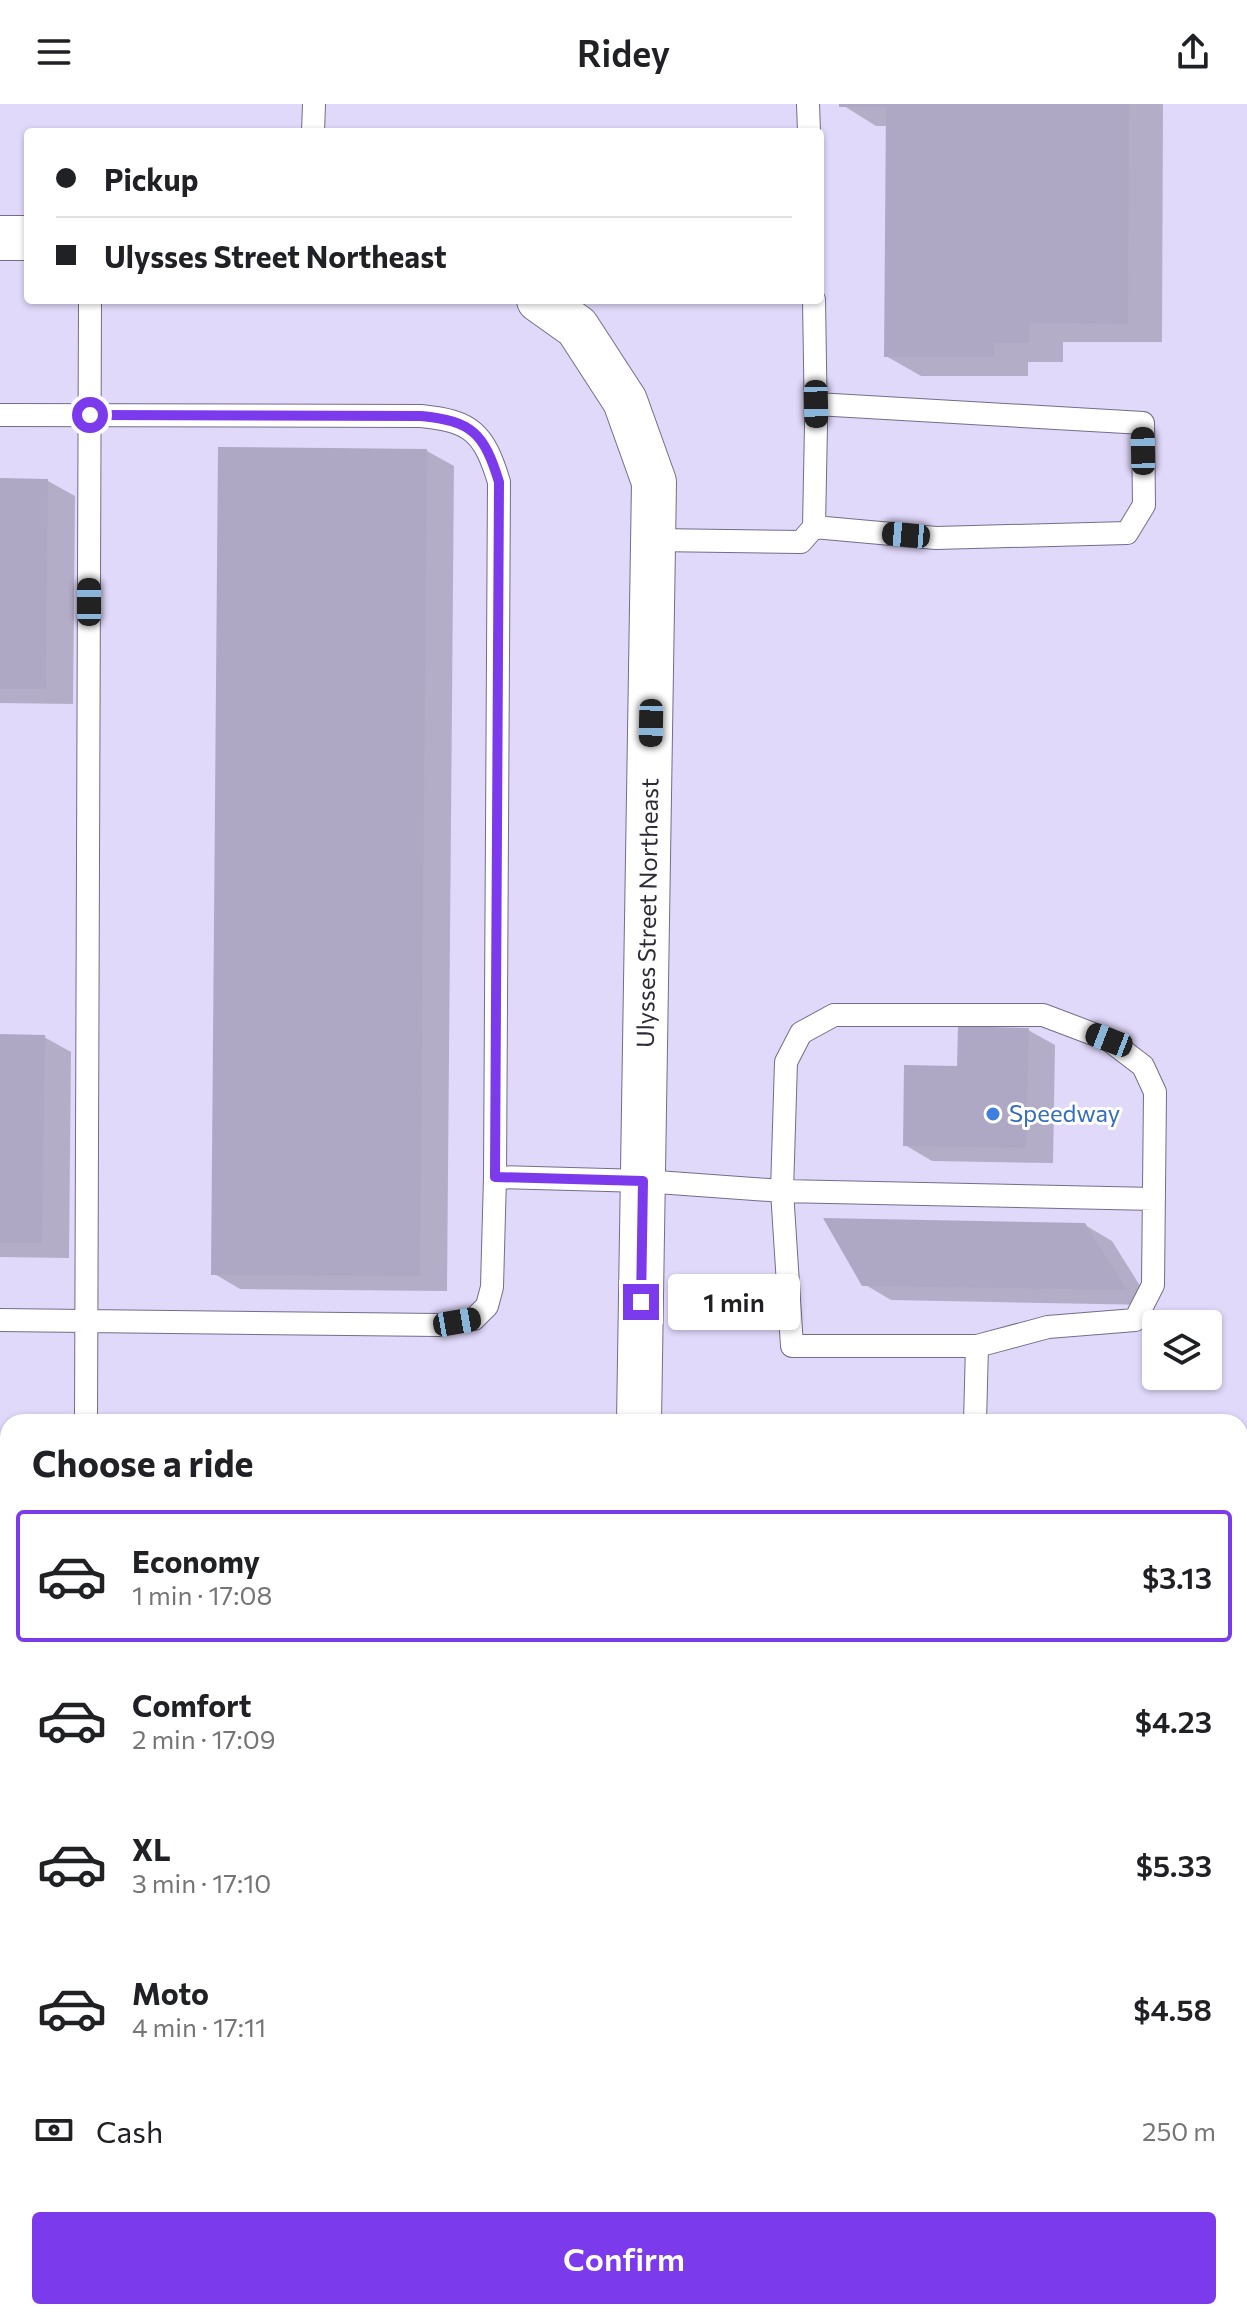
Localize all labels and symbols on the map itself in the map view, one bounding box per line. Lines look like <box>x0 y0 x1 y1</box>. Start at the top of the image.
car <box>804 380 828 428</box>
route start <box>72 397 108 433</box>
car <box>1131 427 1155 475</box>
car <box>881 521 931 549</box>
car <box>77 578 101 626</box>
car <box>639 699 663 747</box>
street label: Ulysses Street Northeast <box>630 778 663 1048</box>
car <box>1082 1020 1136 1060</box>
place label: Speedway <box>1009 1098 1120 1127</box>
marker: Speedway <box>984 1105 1002 1123</box>
callout: 1 min <box>669 1274 801 1330</box>
route end <box>623 1284 659 1320</box>
car <box>431 1306 483 1338</box>

